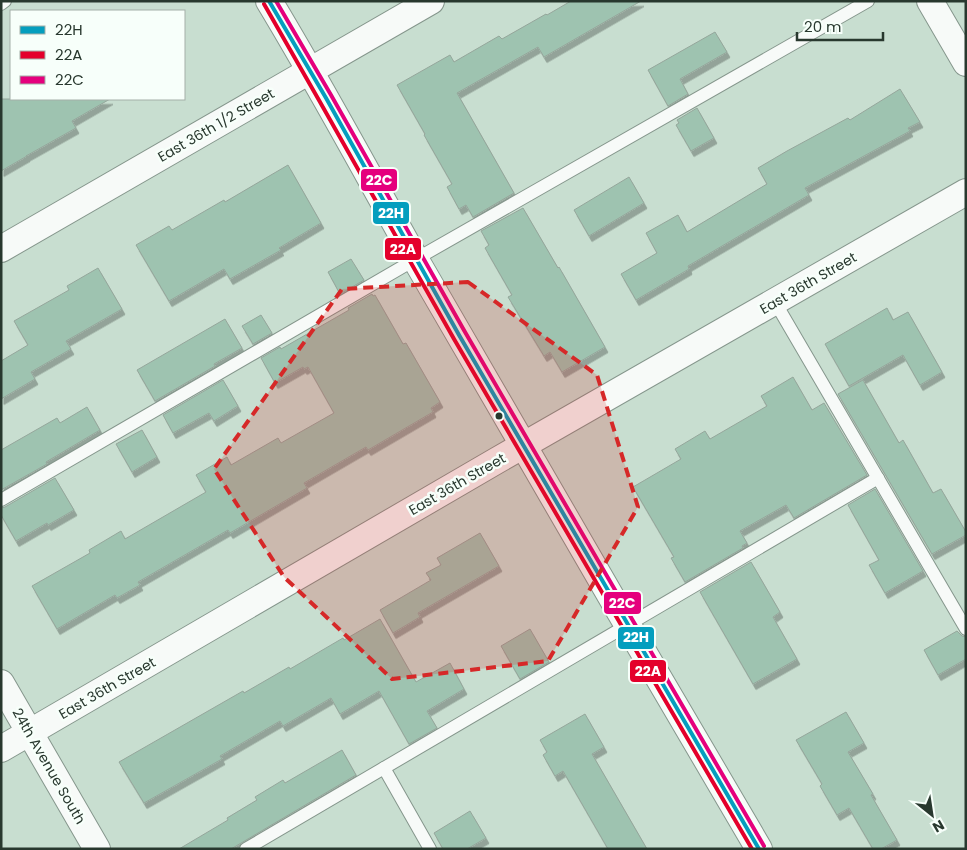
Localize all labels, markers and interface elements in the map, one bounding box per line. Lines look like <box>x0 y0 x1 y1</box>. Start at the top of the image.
legend <box>10 10 185 100</box>
scale bar <box>797 10 883 42</box>
text: 20 m <box>804 16 842 37</box>
text: 22H <box>55 19 83 40</box>
text: 22A <box>55 44 82 65</box>
text: 22C <box>55 69 84 90</box>
street label: East 36th 1/2 Street <box>154 83 278 167</box>
line badge: 22C <box>360 168 398 192</box>
text: 22C <box>366 170 393 190</box>
line badge: 22H <box>372 201 410 225</box>
text: 22H <box>378 203 404 223</box>
line badge: 22A <box>384 237 422 261</box>
text: 22A <box>390 239 417 259</box>
street label: East 36th Street <box>756 247 860 319</box>
unlabelled marker <box>494 411 504 421</box>
street label: East 36th Street <box>405 448 509 520</box>
line badge: 22C <box>603 591 642 615</box>
text: 22C <box>609 593 636 613</box>
line badge: 22H <box>617 626 655 650</box>
text: 22H <box>623 627 649 647</box>
street label: East 36th Street <box>55 652 159 724</box>
line badge: 22A <box>629 659 667 683</box>
text: 22A <box>635 661 662 681</box>
street label: 24th Avenue South <box>8 704 90 828</box>
north arrow <box>907 790 957 840</box>
text: N <box>929 815 948 838</box>

